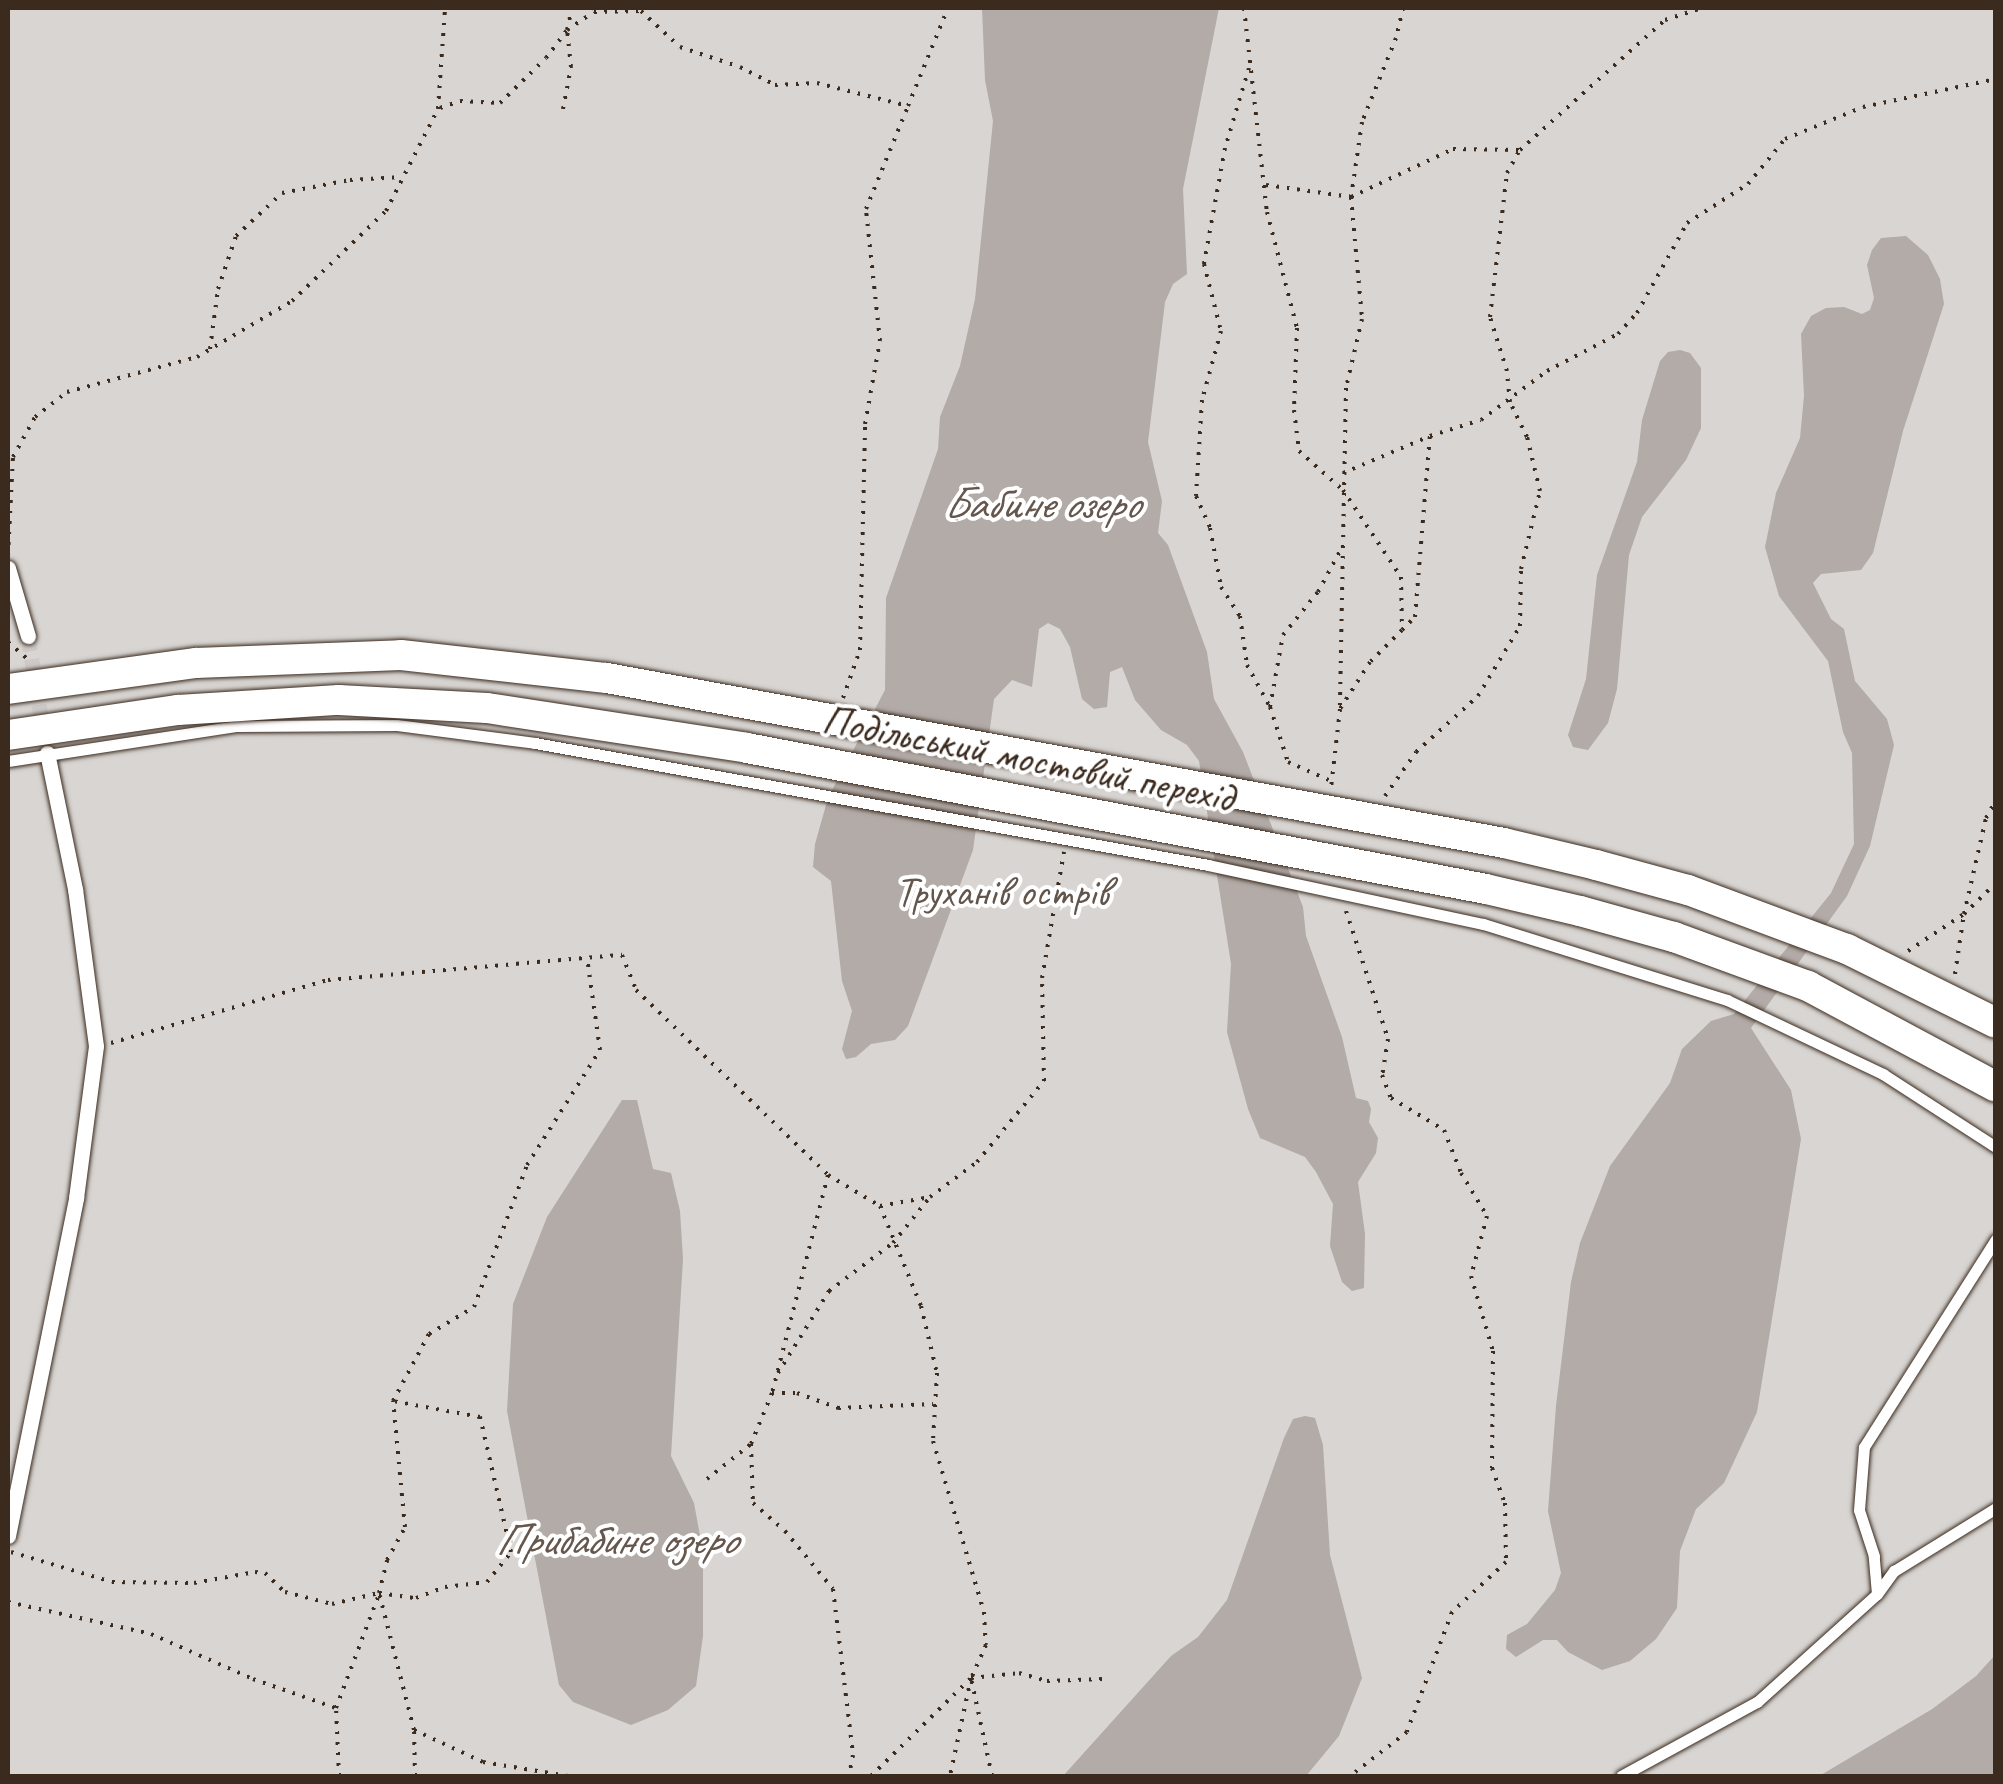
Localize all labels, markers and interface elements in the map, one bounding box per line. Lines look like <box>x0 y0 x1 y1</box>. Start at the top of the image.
water label: Бабине озеро <box>943 477 1139 531</box>
street label: Подільський мостовий перехід <box>818 694 1238 824</box>
park label: Труханів острів <box>894 867 1110 917</box>
water label: Прибабине озеро <box>497 1513 735 1567</box>

